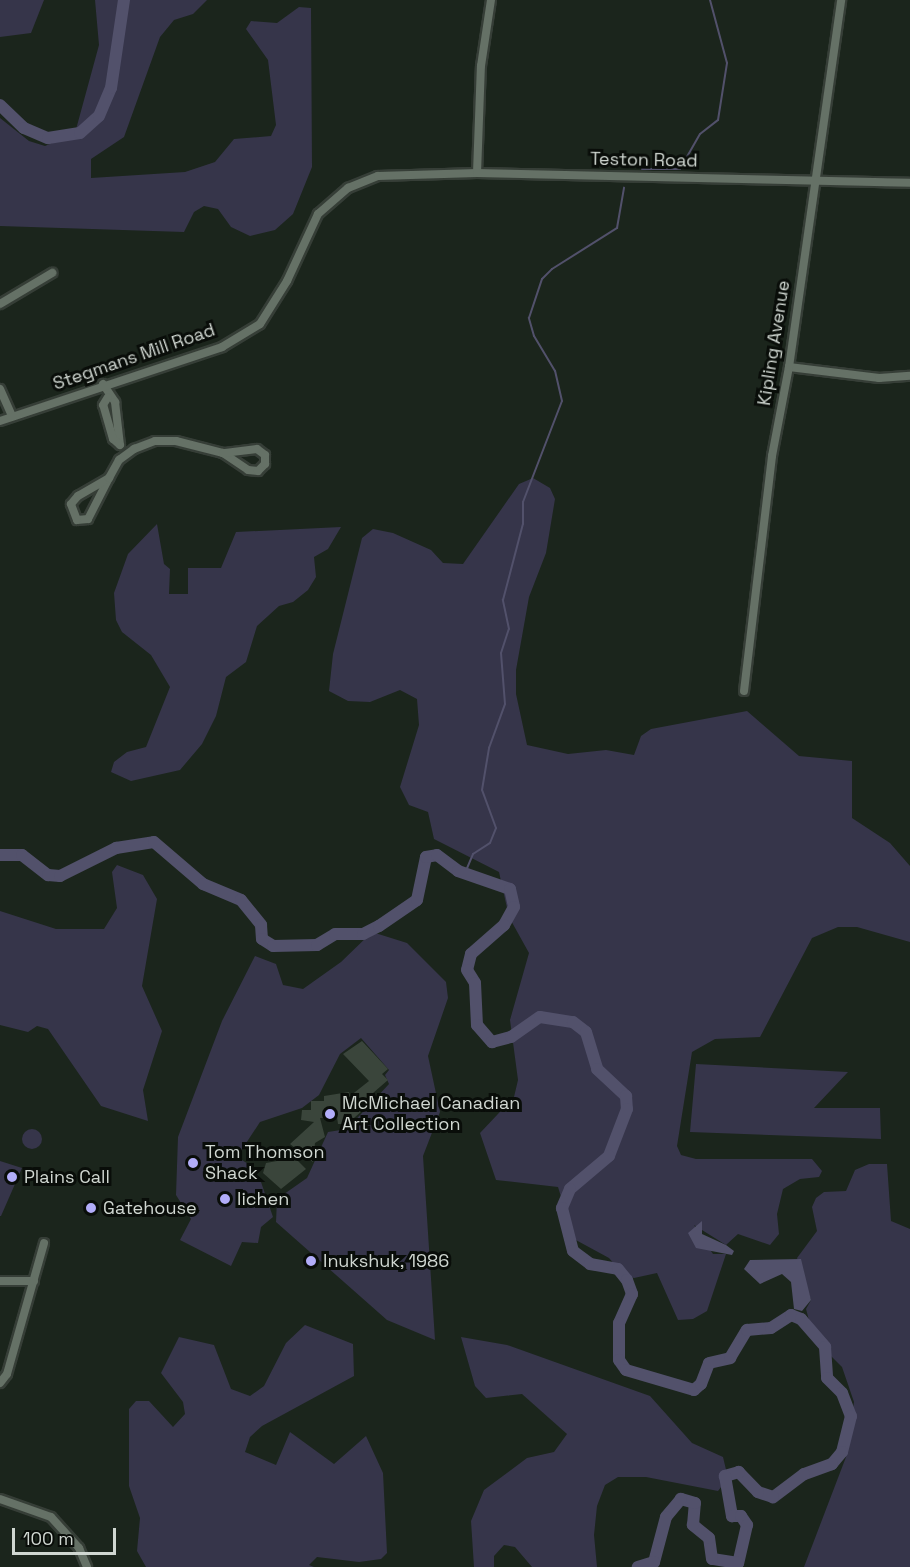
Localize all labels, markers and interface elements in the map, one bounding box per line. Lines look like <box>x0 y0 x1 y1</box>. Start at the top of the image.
street label: Teston Road <box>590 148 698 172</box>
street label: Kipling Avenue <box>753 279 795 407</box>
street label: Stegmans Mill Road <box>50 319 218 395</box>
place label: McMichael Canadian Art Collection <box>342 1093 520 1136</box>
marker: McMichael Canadian Art Collection <box>323 1107 337 1121</box>
place label: Tom Thomson Shack <box>205 1142 325 1184</box>
marker: Tom Thomson Shack <box>186 1156 200 1170</box>
place label: Plains Call <box>24 1166 110 1188</box>
marker: Plains Call <box>5 1170 19 1184</box>
place label: Iichen <box>237 1188 289 1210</box>
marker: Iichen <box>218 1192 232 1206</box>
place label: Gatehouse <box>103 1197 197 1219</box>
marker: Gatehouse <box>84 1201 98 1215</box>
place label: Inukshuk, 1986 <box>323 1250 450 1272</box>
marker: Inukshuk, 1986 <box>304 1254 318 1268</box>
scale bar <box>15 1516 118 1554</box>
text: 100 m <box>23 1527 74 1550</box>

